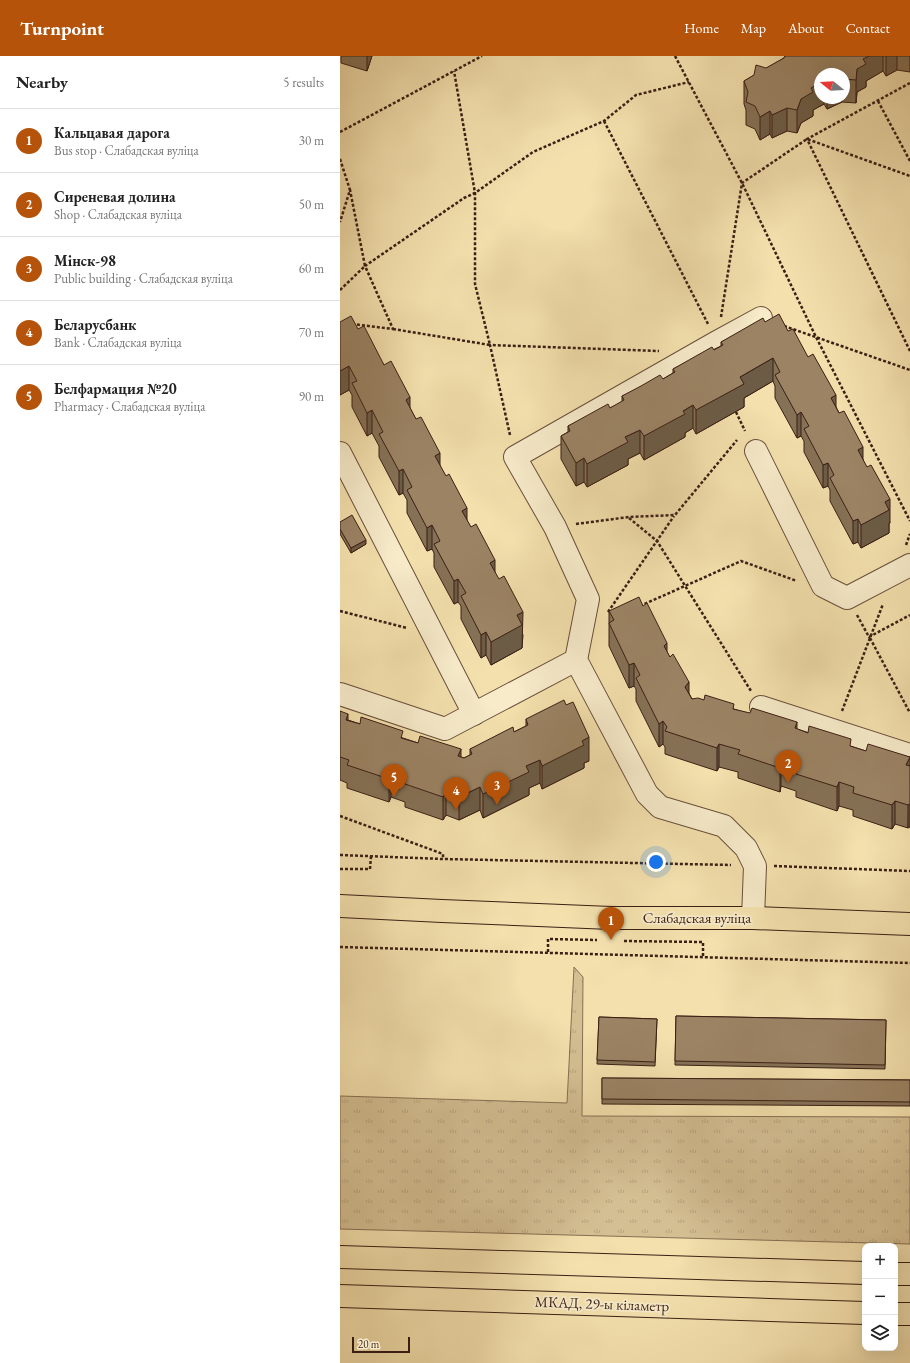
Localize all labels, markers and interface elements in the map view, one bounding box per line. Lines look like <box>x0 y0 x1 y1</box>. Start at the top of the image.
text: Turnpoint <box>20 16 104 41</box>
text: Home <box>684 19 719 37</box>
text: Map <box>741 19 766 37</box>
text: About <box>788 19 824 37</box>
text: Contact <box>846 19 890 37</box>
north arrow <box>814 68 850 104</box>
text: Nearby <box>16 71 68 93</box>
text: 5 results <box>283 74 324 91</box>
text: Кальцавая дарога <box>54 123 170 142</box>
text: 1 <box>26 132 32 149</box>
text: 30 m <box>299 132 324 149</box>
text: Bus stop · Слабадская вуліца <box>54 142 199 159</box>
text: Сиреневая долина <box>54 187 176 206</box>
text: 2 <box>26 196 32 213</box>
text: 50 m <box>299 196 324 213</box>
text: Shop · Слабадская вуліца <box>54 206 182 223</box>
text: Мінск-98 <box>54 251 116 270</box>
text: 3 <box>26 260 32 277</box>
text: 60 m <box>299 260 324 277</box>
text: Public building · Слабадская вуліца <box>54 270 233 287</box>
text: Беларусбанк <box>54 315 136 334</box>
text: 4 <box>26 324 32 341</box>
text: 70 m <box>299 324 324 341</box>
text: Bank · Слабадская вуліца <box>54 334 182 351</box>
text: Белфармация №20 <box>54 379 177 398</box>
text: 5 <box>26 388 32 405</box>
text: 90 m <box>299 388 324 405</box>
text: Pharmacy · Слабадская вуліца <box>54 398 205 415</box>
pin: 2 <box>775 750 801 783</box>
pin: 5 <box>381 764 407 797</box>
pin: 3 <box>484 772 510 805</box>
pin: 4 <box>443 777 469 810</box>
your location <box>646 852 666 872</box>
pin: 1 <box>598 907 624 940</box>
street label: Слабадская вуліца <box>643 908 751 927</box>
map controls <box>862 1243 898 1351</box>
button: + <box>862 1243 898 1279</box>
button: − <box>862 1279 898 1315</box>
street label: МКАД, 29-ы кіламетр <box>534 1292 670 1315</box>
button: layers <box>862 1315 898 1351</box>
scale bar <box>352 1335 410 1354</box>
text: 20 m <box>358 1337 379 1351</box>

